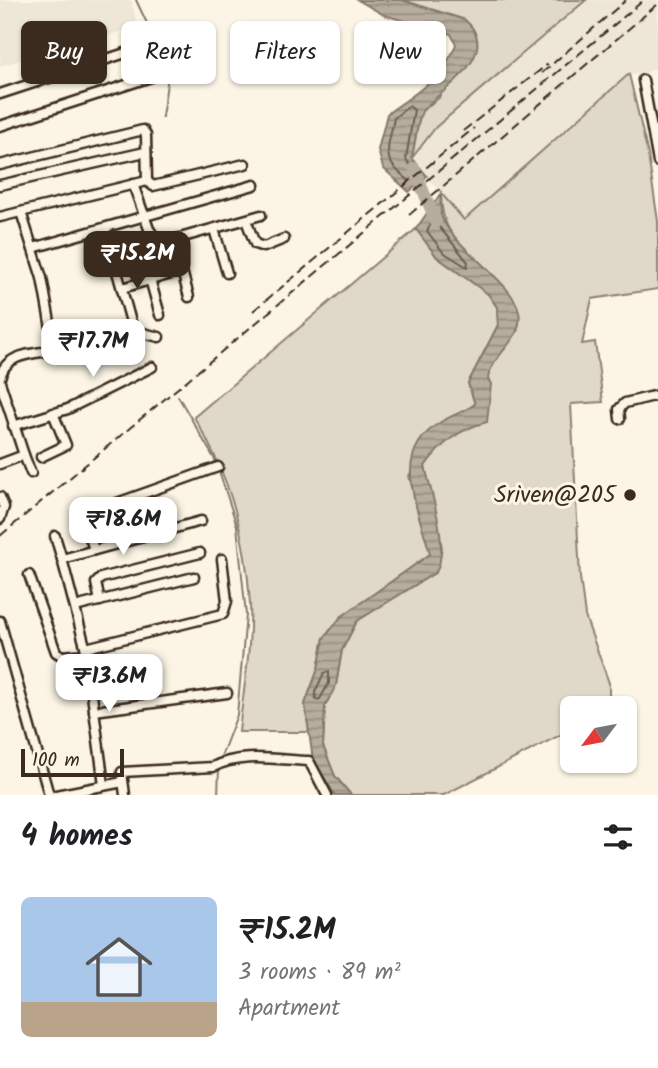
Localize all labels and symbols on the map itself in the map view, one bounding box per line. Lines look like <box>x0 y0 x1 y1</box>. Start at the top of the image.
pin: ₹15.2M <box>80 232 194 291</box>
pin: ₹17.7M <box>36 320 150 379</box>
place label: Sriven@205 <box>494 476 618 515</box>
marker: Sriven@205 <box>622 487 638 503</box>
pin: ₹18.6M <box>66 498 180 557</box>
pin: ₹13.6M <box>52 654 166 714</box>
north arrow <box>560 696 637 774</box>
scale bar <box>21 746 124 778</box>

